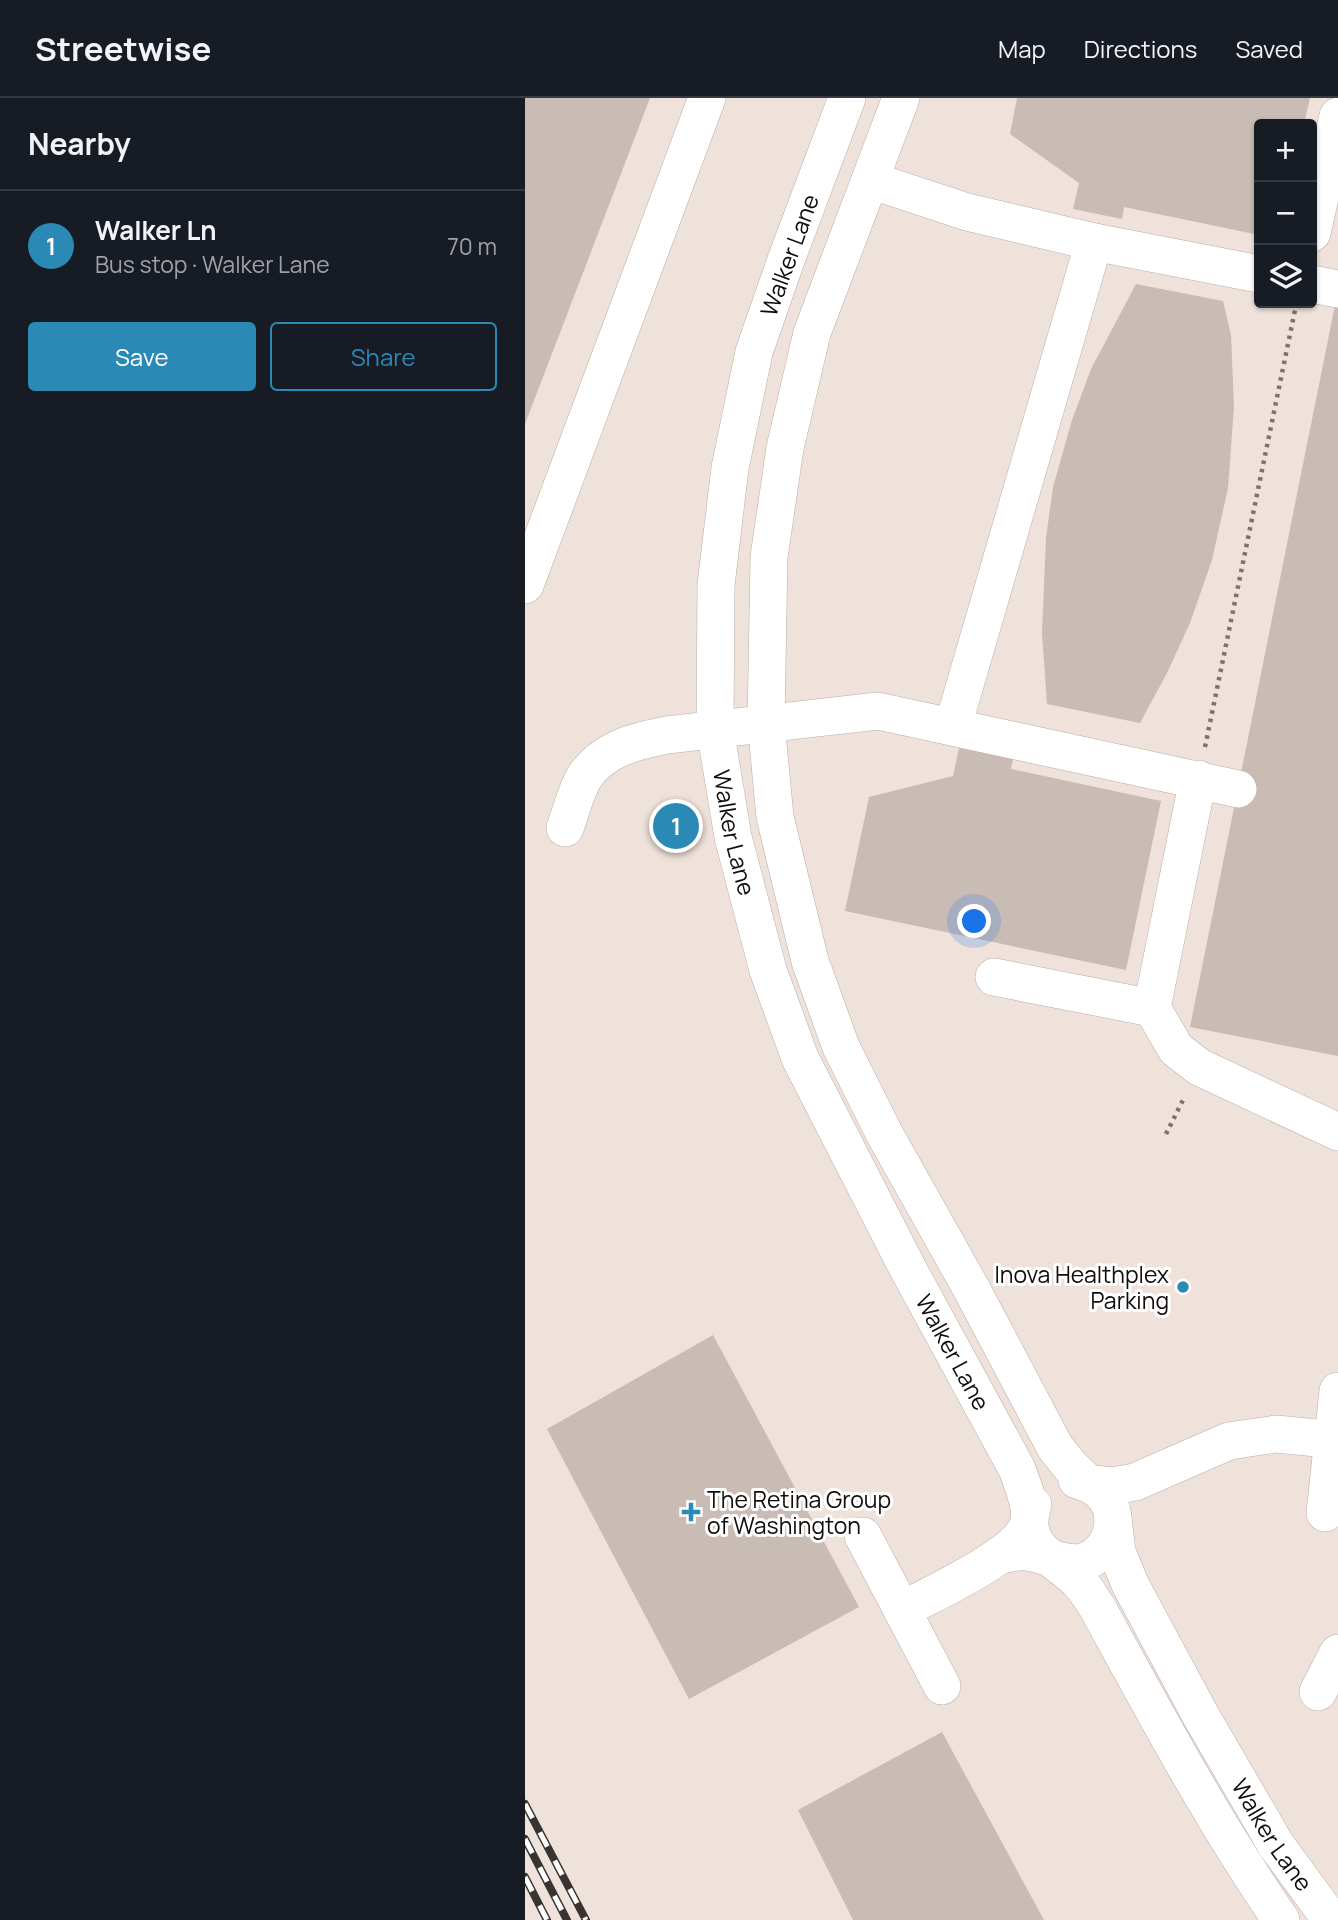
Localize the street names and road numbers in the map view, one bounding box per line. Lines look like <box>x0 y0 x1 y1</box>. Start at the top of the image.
street label: Walker Lane <box>752 190 826 320</box>
street label: Walker Lane <box>706 767 764 899</box>
street label: Walker Lane <box>909 1288 998 1416</box>
street label: Walker Lane <box>1225 1772 1320 1897</box>

